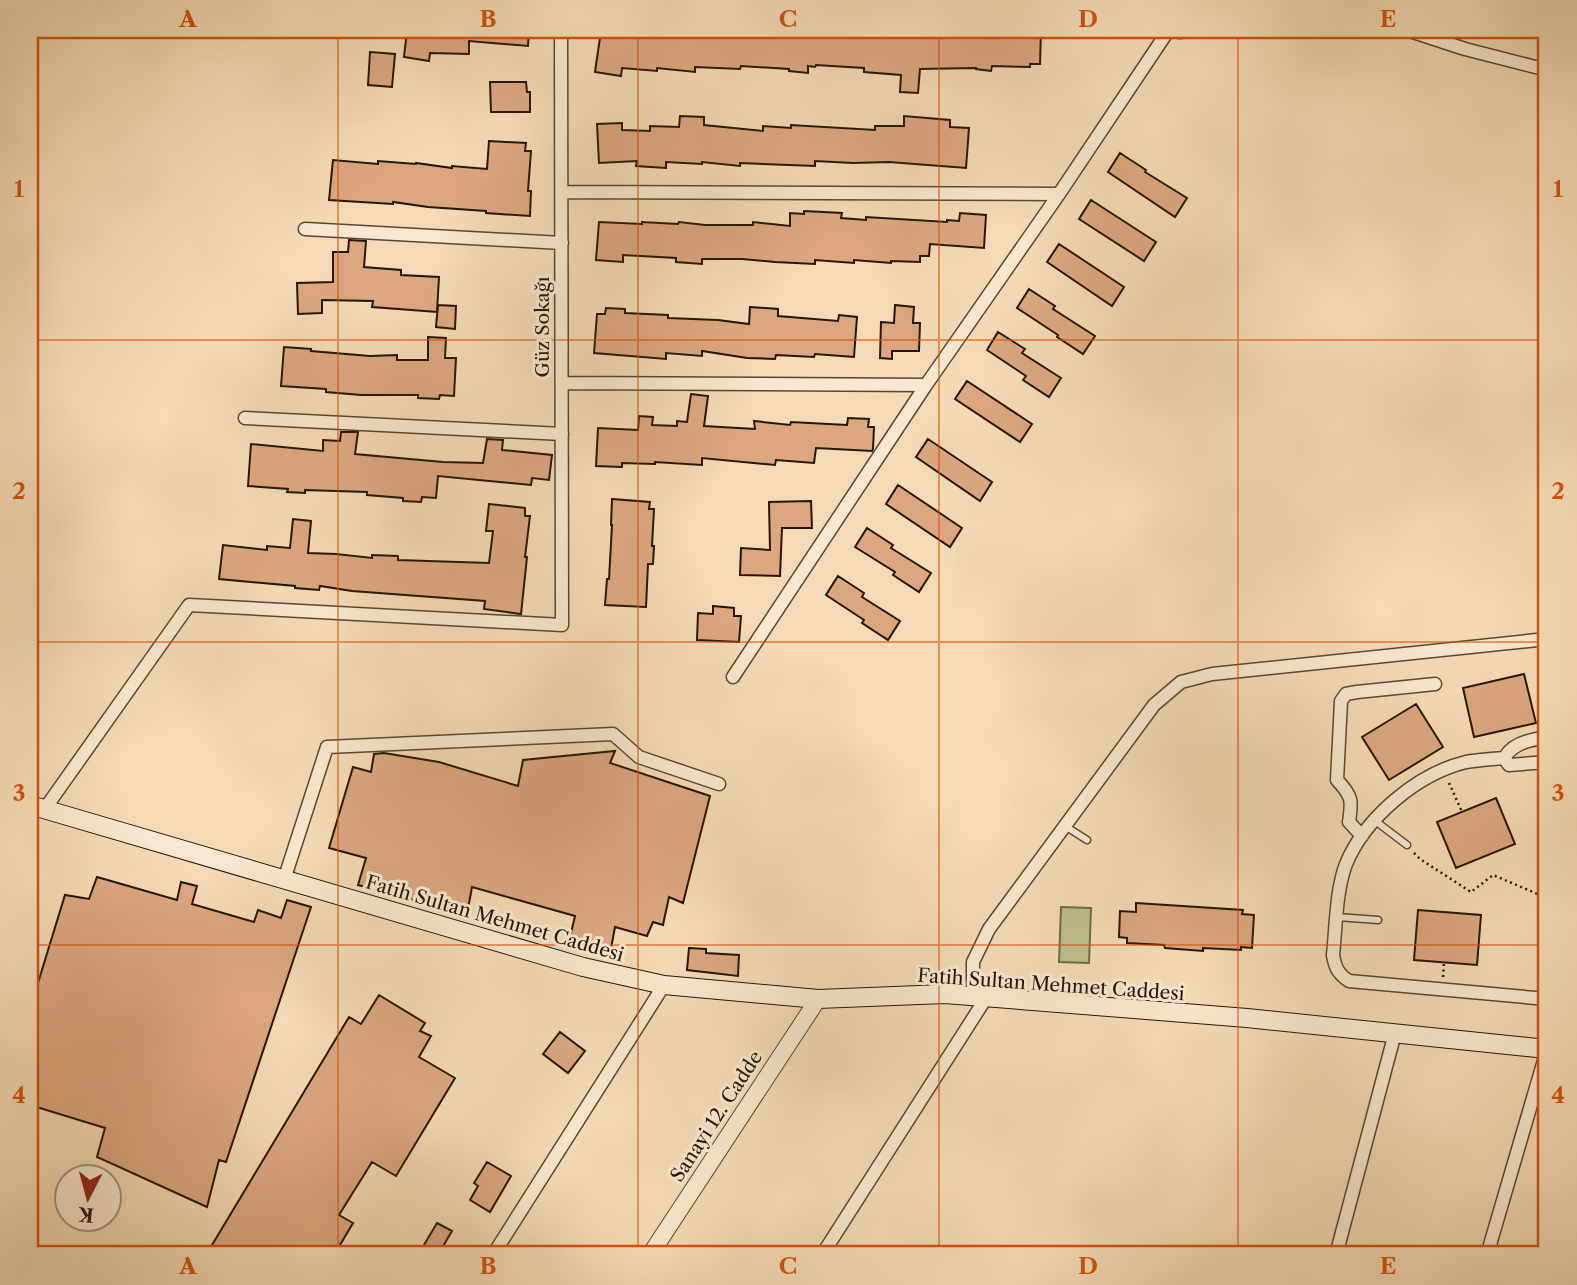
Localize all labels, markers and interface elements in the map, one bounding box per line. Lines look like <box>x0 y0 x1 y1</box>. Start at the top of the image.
text: A <box>178 5 198 33</box>
text: B <box>479 5 497 33</box>
text: C <box>779 5 797 33</box>
text: D <box>1078 5 1098 33</box>
text: E <box>1380 5 1396 33</box>
text: 1 <box>14 175 25 203</box>
text: 1 <box>1553 175 1564 203</box>
street label: Güz Sokağı <box>531 276 554 377</box>
text: 2 <box>12 477 26 505</box>
text: 2 <box>1551 477 1565 505</box>
text: 3 <box>13 779 26 807</box>
text: 3 <box>1552 779 1565 807</box>
street label: Fatih Sultan Mehmet Caddesi <box>363 871 627 966</box>
street label: Fatih Sultan Mehmet Caddesi <box>917 964 1185 1005</box>
street label: Sanayi 12. Cadde <box>665 1046 767 1186</box>
text: 4 <box>12 1081 26 1109</box>
text: 4 <box>1551 1081 1565 1109</box>
north arrow <box>52 1162 122 1232</box>
text: K <box>77 1202 95 1227</box>
text: A <box>178 1252 198 1280</box>
text: B <box>479 1252 497 1280</box>
text: C <box>779 1252 797 1280</box>
text: D <box>1078 1252 1098 1280</box>
text: E <box>1380 1252 1396 1280</box>

